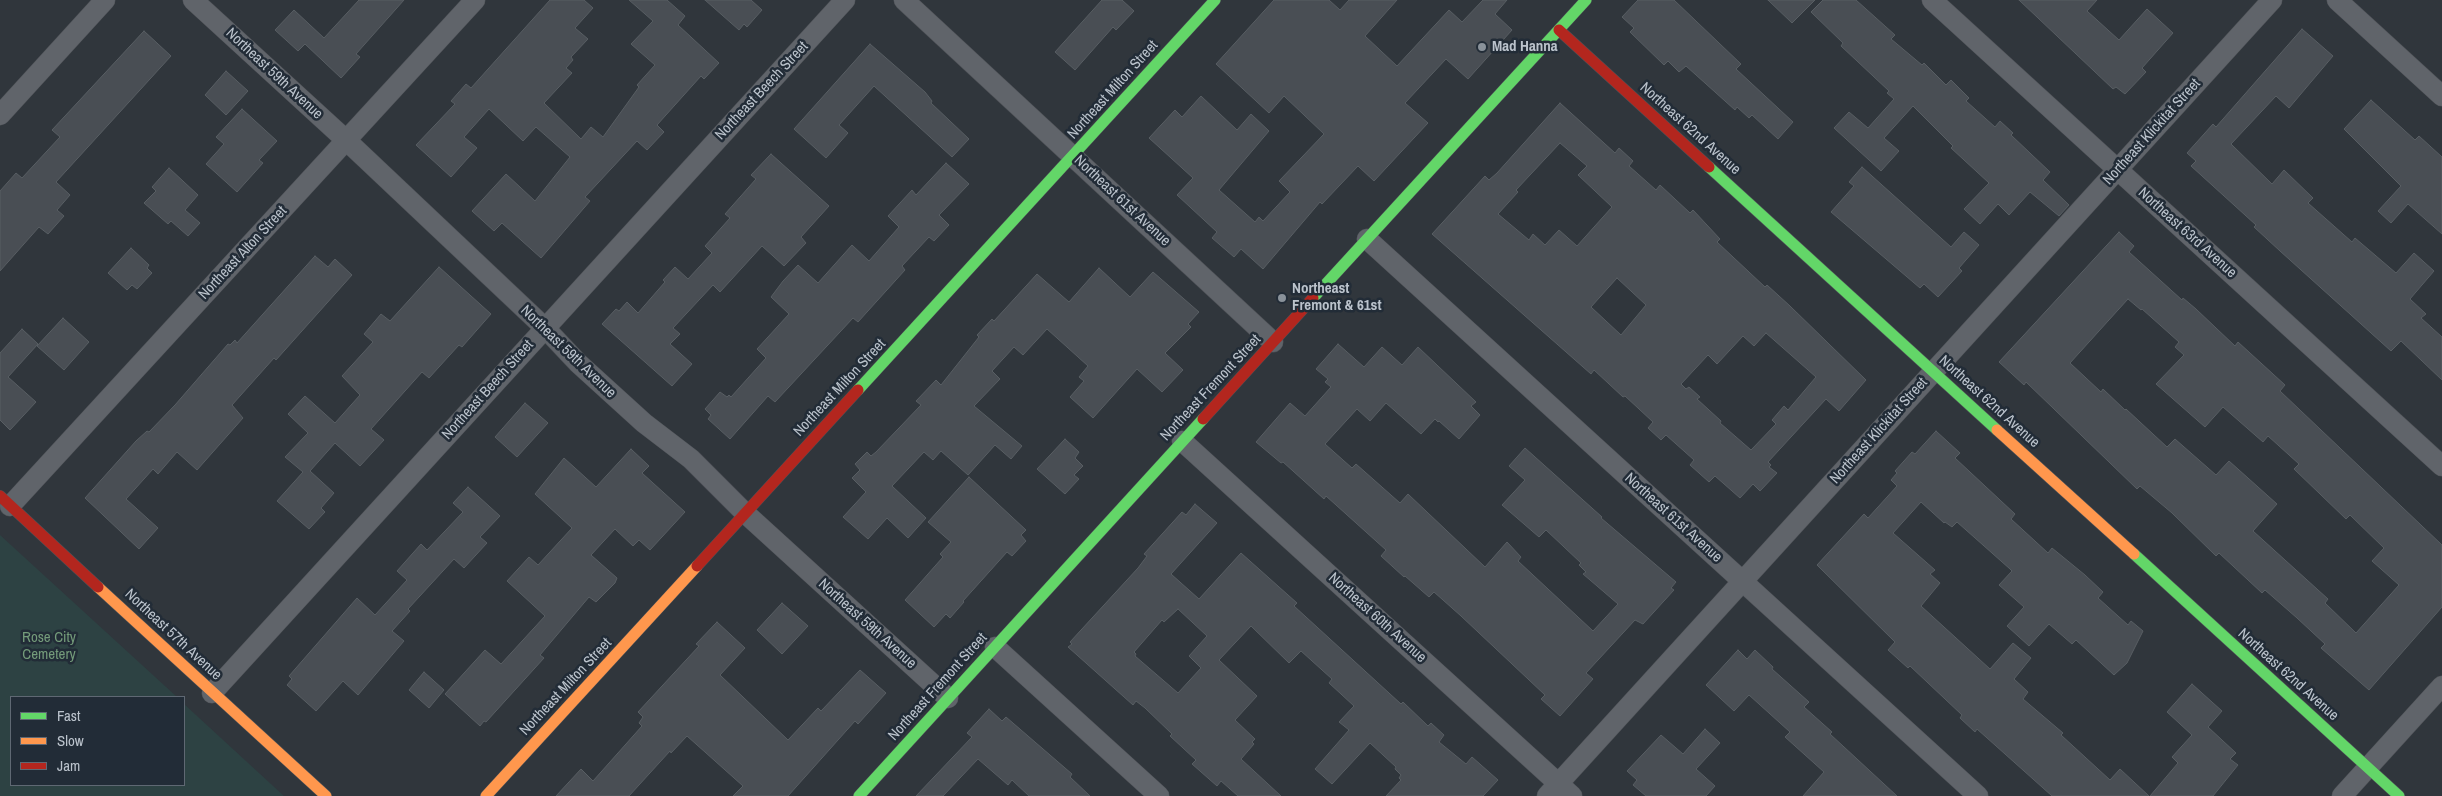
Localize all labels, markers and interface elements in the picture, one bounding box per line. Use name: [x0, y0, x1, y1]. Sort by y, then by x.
street label: Northeast 59th Avenue: [222, 25, 326, 123]
street label: Northeast Milton Street: [1064, 37, 1162, 143]
street label: Northeast Beech Street: [712, 38, 812, 144]
place label: Mad Hanna: [1492, 38, 1558, 56]
marker: Mad Hanna: [1476, 41, 1488, 53]
street label: Northeast Klickitat Street: [2100, 75, 2204, 189]
street label: Northeast 62nd Avenue: [1636, 79, 1744, 179]
street label: Northeast 61st Avenue: [1070, 152, 1174, 250]
street label: Northeast 63rd Avenue: [2134, 184, 2240, 282]
street label: Northeast Alton Street: [195, 203, 291, 303]
place label: Northeast Fremont & 61st: [1292, 280, 1382, 315]
marker: Northeast Fremont & 61st: [1276, 292, 1288, 304]
street label: Northeast 59th Avenue: [517, 302, 619, 402]
street label: Northeast Fremont Street: [1157, 331, 1265, 445]
street label: Northeast Beech Street: [439, 336, 537, 444]
street label: Northeast Milton Street: [790, 336, 890, 440]
street label: Northeast 62nd Avenue: [1935, 352, 2043, 452]
street label: Northeast Klickitat Street: [1827, 374, 1931, 488]
street label: Northeast 61st Avenue: [1621, 470, 1725, 566]
street label: Northeast 60th Avenue: [1324, 569, 1430, 667]
street label: Northeast 59th Avenue: [814, 575, 920, 673]
street label: Northeast 57th Avenue: [121, 586, 225, 684]
street label: Northeast 62nd Avenue: [2234, 625, 2342, 725]
park label: Rose City Cemetery: [22, 629, 76, 664]
street label: Northeast Fremont Street: [885, 629, 991, 745]
street label: Northeast Milton Street: [516, 635, 616, 739]
legend: [10, 696, 185, 786]
text: Fast: [57, 705, 80, 726]
text: Slow: [57, 730, 84, 751]
text: Jam: [57, 755, 80, 776]

